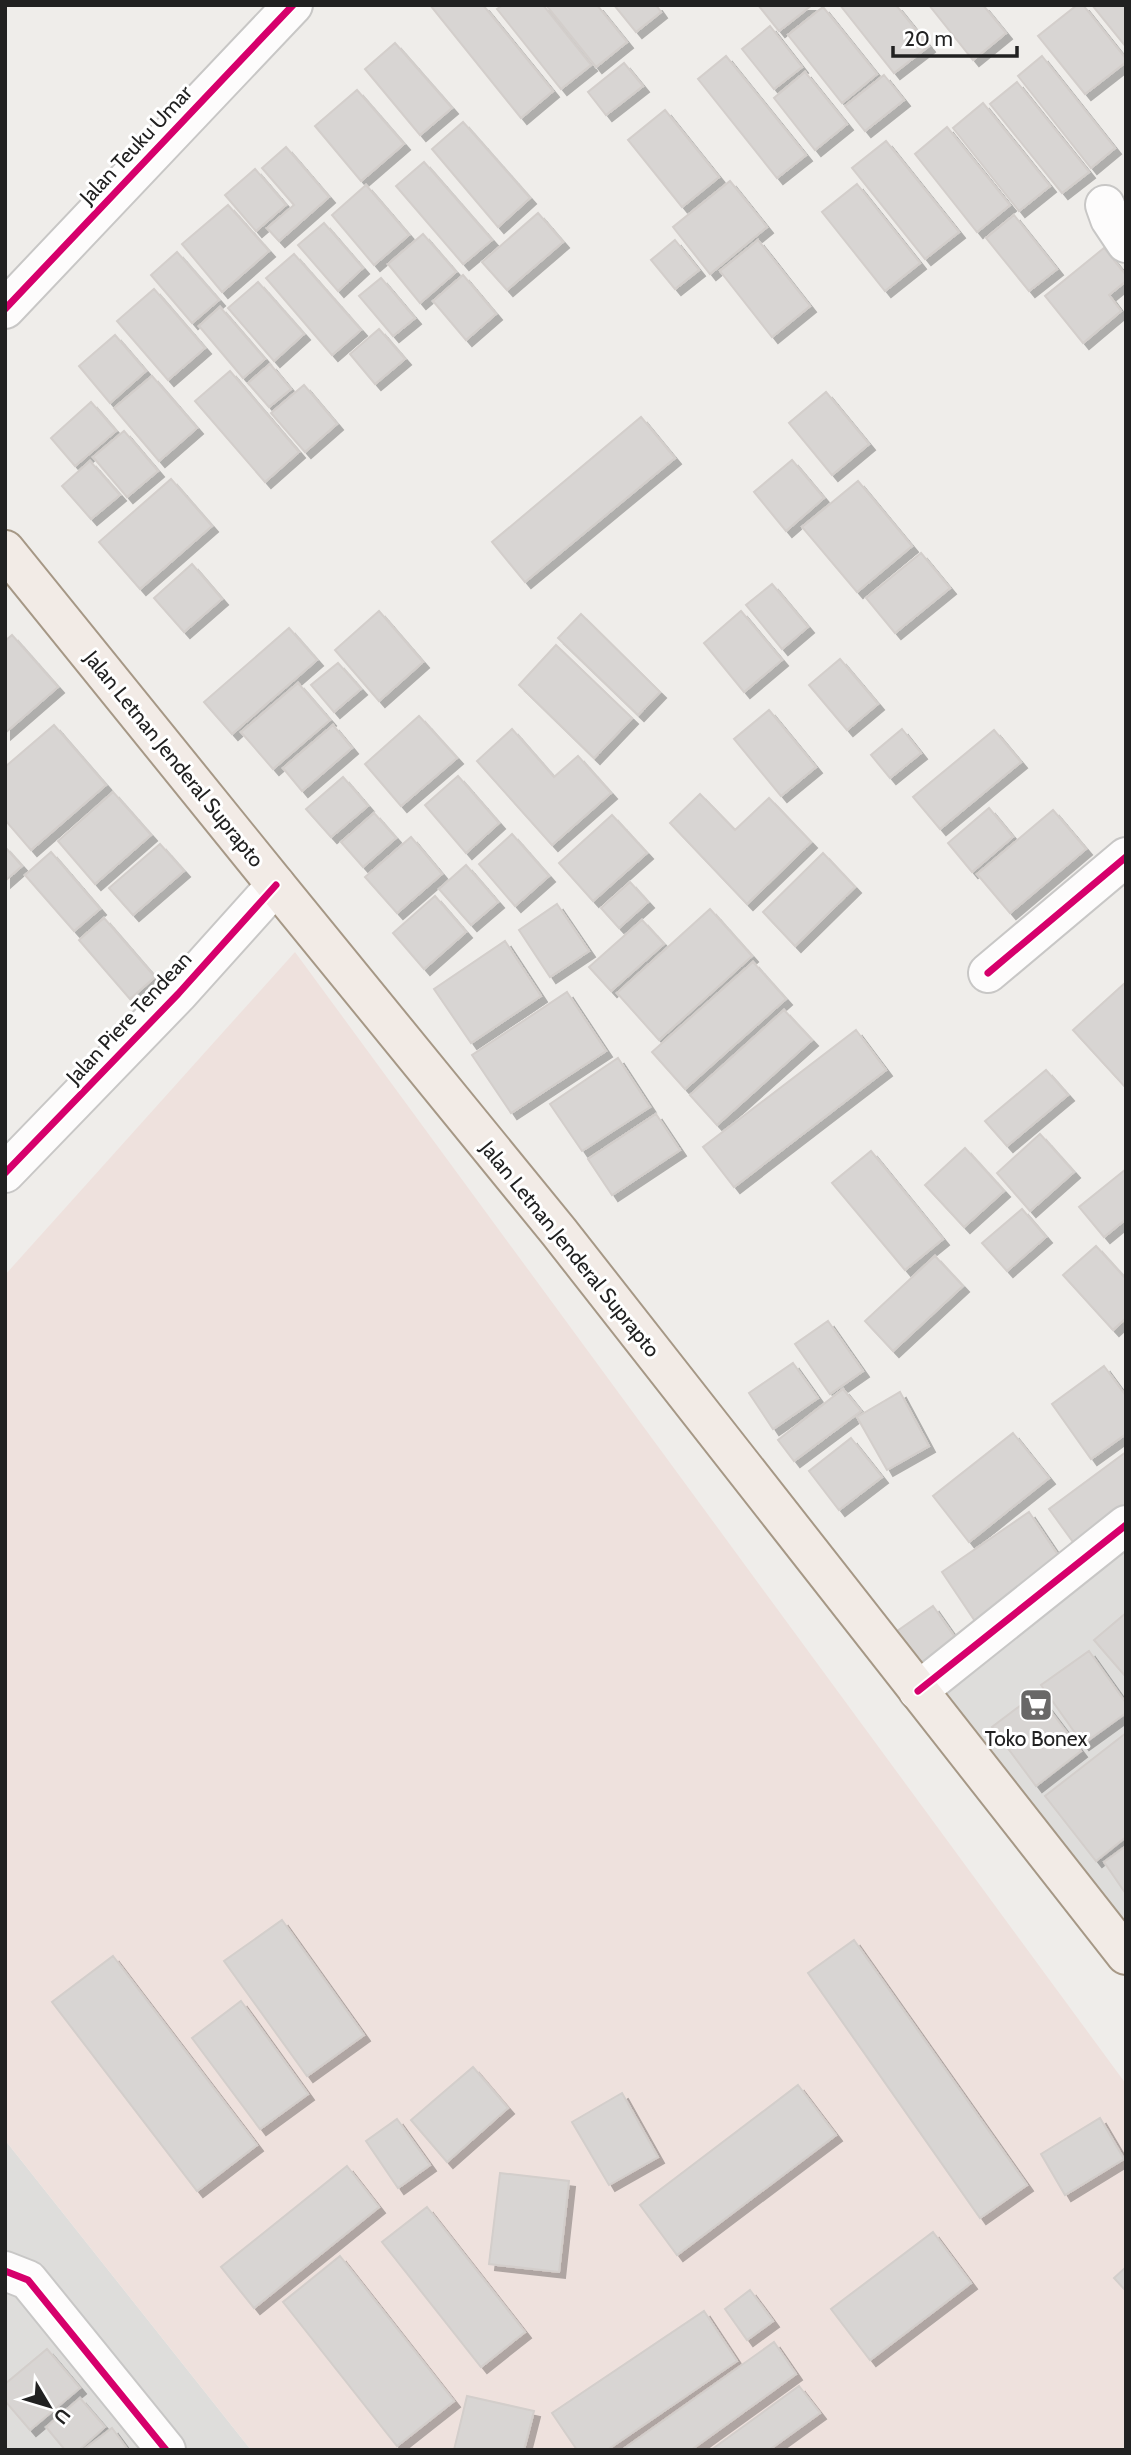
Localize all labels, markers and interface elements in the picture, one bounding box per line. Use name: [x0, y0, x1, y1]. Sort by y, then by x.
scale bar: [893, 14, 1017, 58]
text: 20 m: [904, 26, 953, 51]
street label: Jalan Teuku Umar: [74, 80, 197, 210]
street label: Jalan Letnan Jenderal Suprapto: [79, 645, 269, 872]
street label: Jalan Piere Tendean: [60, 946, 196, 1090]
street label: Jalan Letnan Jenderal Suprapto: [475, 1135, 665, 1362]
supermarket icon: Toko Bonex: [1017, 1686, 1055, 1724]
place label: Toko Bonex: [985, 1726, 1087, 1751]
north arrow: [14, 2371, 84, 2441]
text: U: [49, 2404, 75, 2429]

